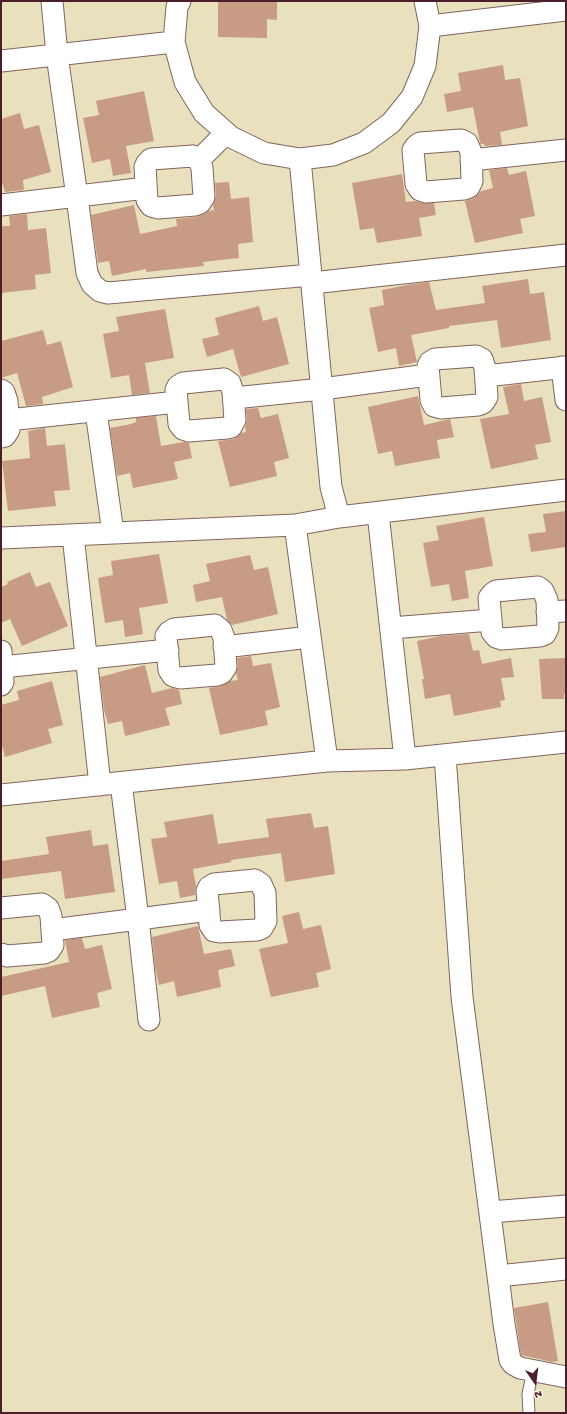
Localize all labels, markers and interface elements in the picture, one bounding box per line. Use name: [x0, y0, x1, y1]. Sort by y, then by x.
north arrow: [515, 1362, 555, 1402]
text: N: [533, 1387, 543, 1400]

